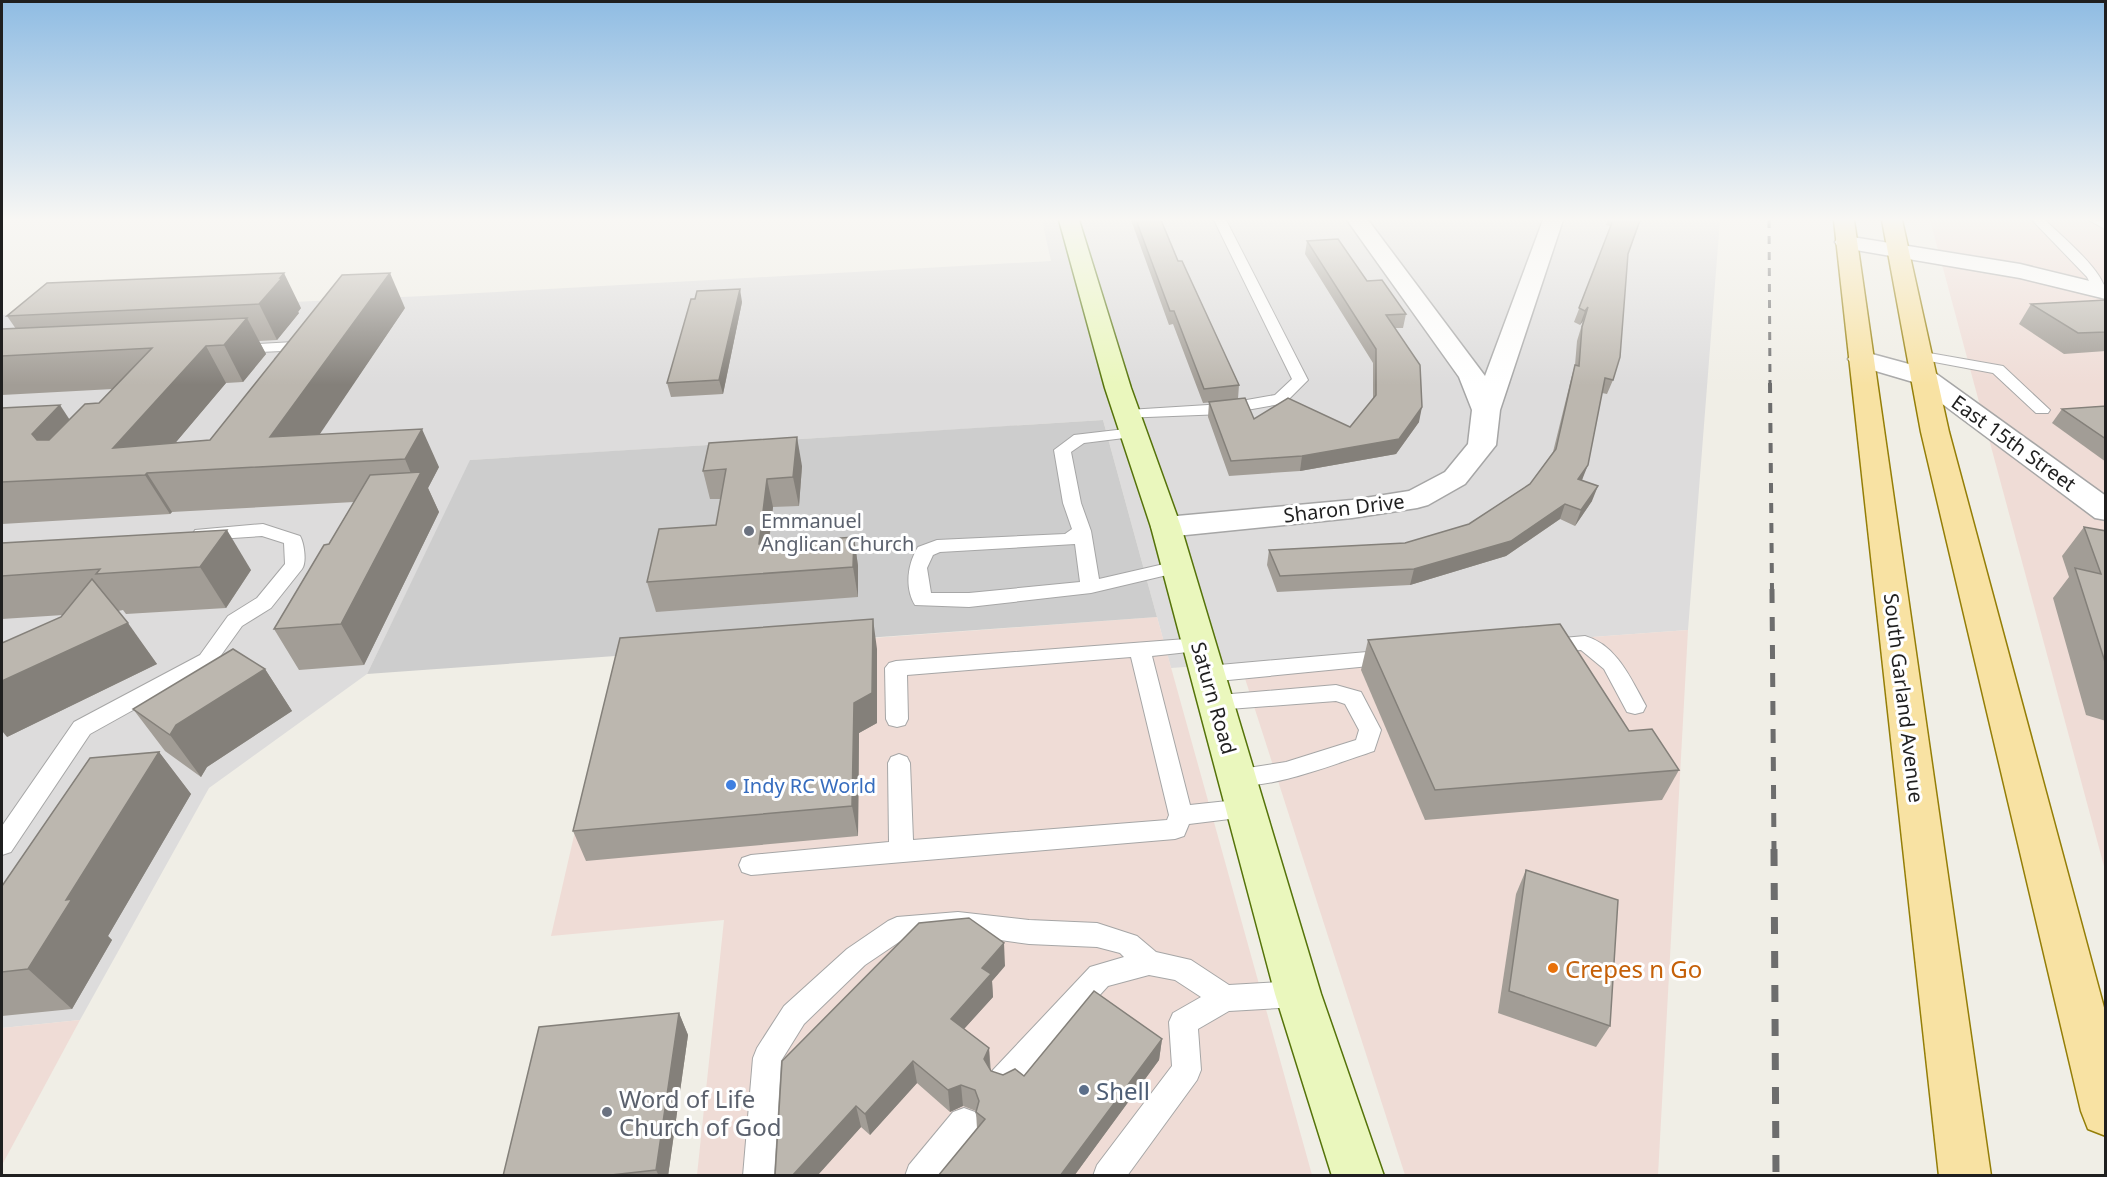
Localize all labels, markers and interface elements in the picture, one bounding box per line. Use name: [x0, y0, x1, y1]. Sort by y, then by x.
street label: East 15th Street: [1946, 389, 2082, 497]
street label: Sharon Drive: [1282, 487, 1406, 529]
place label: Emmanuel Anglican Church: [761, 507, 914, 557]
marker: Emmanuel Anglican Church: [742, 524, 756, 538]
street label: South Garland Avenue: [1878, 592, 1930, 804]
street label: Saturn Road: [1185, 639, 1243, 757]
place label: Indy RC World: [743, 772, 876, 799]
marker: Indy RC World: [724, 778, 738, 792]
place label: Crepes n Go: [1565, 952, 1702, 985]
marker: Crepes n Go: [1546, 961, 1560, 975]
place label: Shell: [1096, 1074, 1150, 1107]
place label: Word of Life Church of God: [619, 1082, 782, 1143]
marker: Shell: [1077, 1083, 1091, 1097]
marker: Word of Life Church of God: [600, 1105, 614, 1119]

